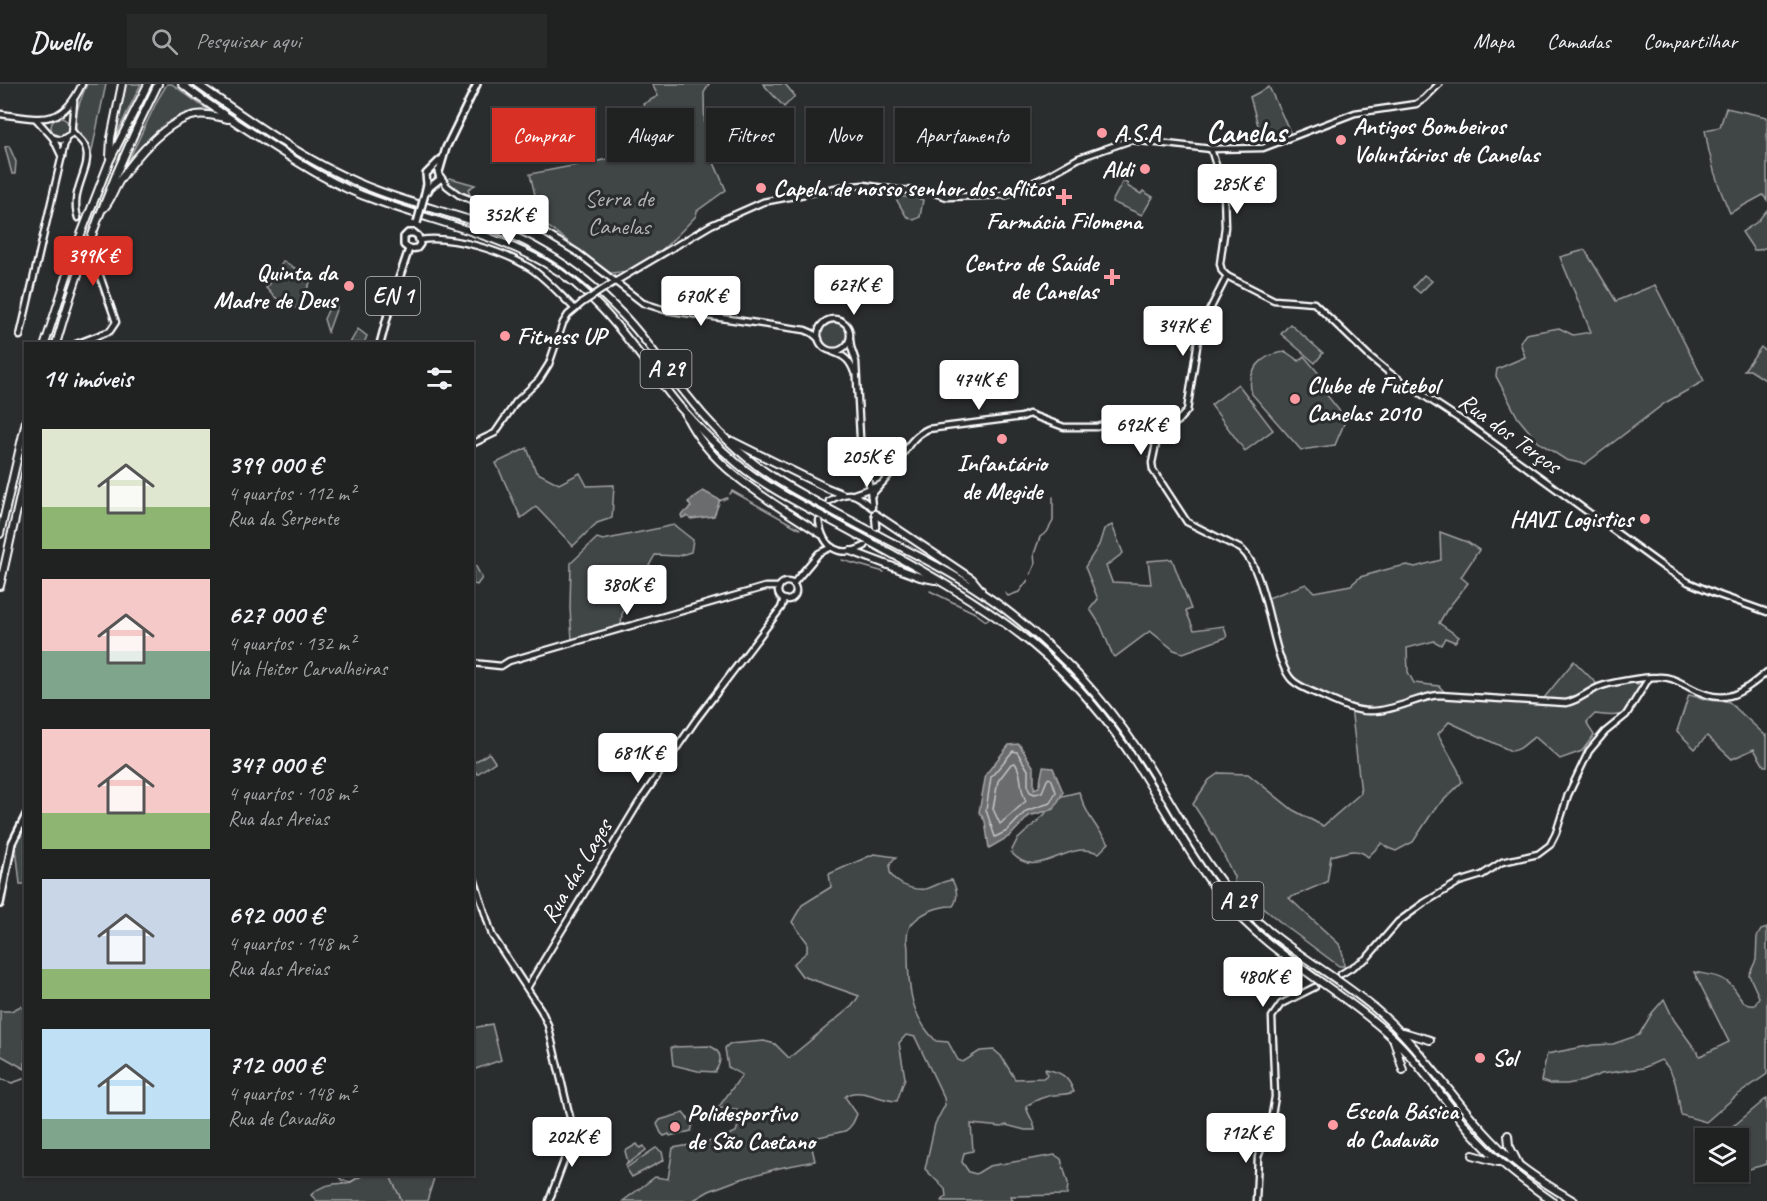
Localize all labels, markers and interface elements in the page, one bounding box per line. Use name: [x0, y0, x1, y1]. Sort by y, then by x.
search box: [127, 14, 547, 68]
text: Dwello: [30, 24, 91, 59]
icon: search: [148, 25, 181, 58]
text: Pesquisar aqui: [196, 27, 301, 55]
text: Mapa: [1473, 28, 1514, 54]
text: Camadas: [1547, 28, 1610, 54]
text: Compartilhar: [1643, 28, 1737, 54]
chip: Comprar: [492, 108, 595, 162]
chip: Alugar: [607, 108, 694, 162]
chip: Filtros: [706, 108, 794, 162]
chip: Novo: [806, 108, 883, 162]
chip: Apartamento: [895, 108, 1030, 162]
place label: Antigos Bombeiros Voluntários de Canelas: [1353, 111, 1542, 169]
district label: Canelas: [1206, 113, 1289, 151]
place label: A.S.A: [1114, 118, 1162, 148]
marker: A.S.A: [1095, 126, 1109, 140]
marker: Antigos Bombeiros Voluntários de Canelas: [1334, 133, 1348, 147]
place label: Aldi: [1102, 154, 1136, 184]
marker: Aldi: [1138, 162, 1152, 176]
pin: 285K €: [1188, 164, 1286, 215]
text: 285K €: [1212, 171, 1262, 196]
place label: Capela de nosso senhor dos aflitos: [773, 173, 1055, 203]
marker: Capela de nosso senhor dos aflitos: [754, 181, 768, 195]
park label: Serra de Canelas: [585, 183, 656, 241]
marker: Farmácia Filomena: [1057, 190, 1071, 204]
pin: 352K €: [460, 195, 558, 246]
text: 352K €: [484, 202, 534, 227]
place label: Farmácia Filomena: [986, 206, 1144, 236]
pin: 399K €: [44, 236, 142, 287]
text: 399K €: [68, 243, 118, 268]
place label: Centro de Saúde de Canelas: [964, 248, 1101, 306]
place label: Quinta da Madre de Deus: [214, 257, 340, 315]
pin: 627K €: [805, 265, 903, 316]
marker: Centro de Saúde de Canelas: [1103, 268, 1121, 286]
text: 627K €: [828, 272, 880, 297]
pin: 670K €: [652, 276, 750, 327]
road number: EN 1: [366, 277, 420, 315]
marker: Quinta da Madre de Deus: [342, 279, 356, 293]
text: 670K €: [675, 283, 727, 308]
pin: 347K €: [1134, 306, 1232, 357]
text: 347K €: [1158, 313, 1208, 338]
place label: Fitness UP: [517, 321, 609, 351]
marker: Fitness UP: [498, 329, 512, 343]
road number: A 29: [640, 350, 692, 388]
pin: 474K €: [930, 360, 1028, 411]
text: 14 imóveis: [42, 362, 132, 395]
icon: filters: [423, 362, 456, 395]
text: 474K €: [954, 367, 1004, 392]
place label: Clube de Futebol Canelas 2010: [1307, 370, 1444, 428]
street label: Rua dos Terços: [1453, 386, 1569, 482]
marker: Clube de Futebol Canelas 2010: [1288, 392, 1302, 406]
pin: 692K €: [1092, 405, 1190, 456]
text: 692K €: [1115, 412, 1167, 437]
marker: Infantário de Megide: [995, 432, 1009, 446]
pin: 205K €: [818, 437, 916, 488]
text: 205K €: [842, 444, 892, 469]
text: 399 000 €: [228, 448, 322, 481]
place label: Infantário de Megide: [957, 448, 1049, 506]
icon: home: [90, 453, 162, 525]
text: 4 quartos · 112 m²: [228, 481, 355, 506]
place label: HAVI Logistics: [1510, 504, 1636, 534]
text: Rua da Serpente: [228, 506, 339, 531]
marker: HAVI Logistics: [1638, 512, 1652, 526]
pin: 380K €: [578, 565, 676, 616]
text: 380K €: [602, 572, 653, 597]
text: 627 000 €: [228, 598, 323, 631]
icon: home: [90, 603, 162, 675]
text: 4 quartos · 132 m²: [228, 631, 355, 656]
text: Via Heitor Carvalheiras: [228, 656, 387, 681]
pin: 681K €: [589, 733, 687, 784]
text: 681K €: [612, 740, 664, 765]
text: 347 000 €: [228, 748, 322, 781]
icon: home: [90, 753, 162, 825]
text: 4 quartos · 108 m²: [228, 781, 355, 806]
text: Rua das Areias: [228, 806, 329, 831]
street label: Rua das Lages: [534, 812, 620, 928]
road number: A 29: [1212, 882, 1264, 920]
text: 692 000 €: [228, 898, 323, 931]
icon: home: [90, 903, 162, 975]
text: 4 quartos · 148 m²: [228, 931, 355, 956]
text: Rua das Areias: [228, 956, 329, 981]
pin: 480K €: [1214, 957, 1312, 1008]
text: 480K €: [1238, 964, 1289, 989]
place label: Sol: [1492, 1043, 1521, 1073]
text: 712 000 €: [228, 1048, 322, 1081]
marker: Sol: [1473, 1051, 1487, 1065]
icon: home: [90, 1053, 162, 1125]
text: 4 quartos · 148 m²: [228, 1081, 355, 1106]
place label: Escola Básica do Cadavão: [1345, 1096, 1460, 1154]
place label: Polidesportivo de São Caetano: [687, 1098, 817, 1156]
text: Rua de Cavadão: [228, 1106, 334, 1131]
pin: 712K €: [1197, 1113, 1295, 1164]
pin: 202K €: [523, 1117, 621, 1168]
marker: Escola Básica do Cadavão: [1326, 1118, 1340, 1132]
marker: Polidesportivo de São Caetano: [668, 1120, 682, 1134]
text: 712K €: [1221, 1120, 1271, 1145]
text: 202K €: [547, 1124, 598, 1149]
map controls: [1695, 1128, 1749, 1182]
button: layers: [1695, 1128, 1749, 1182]

